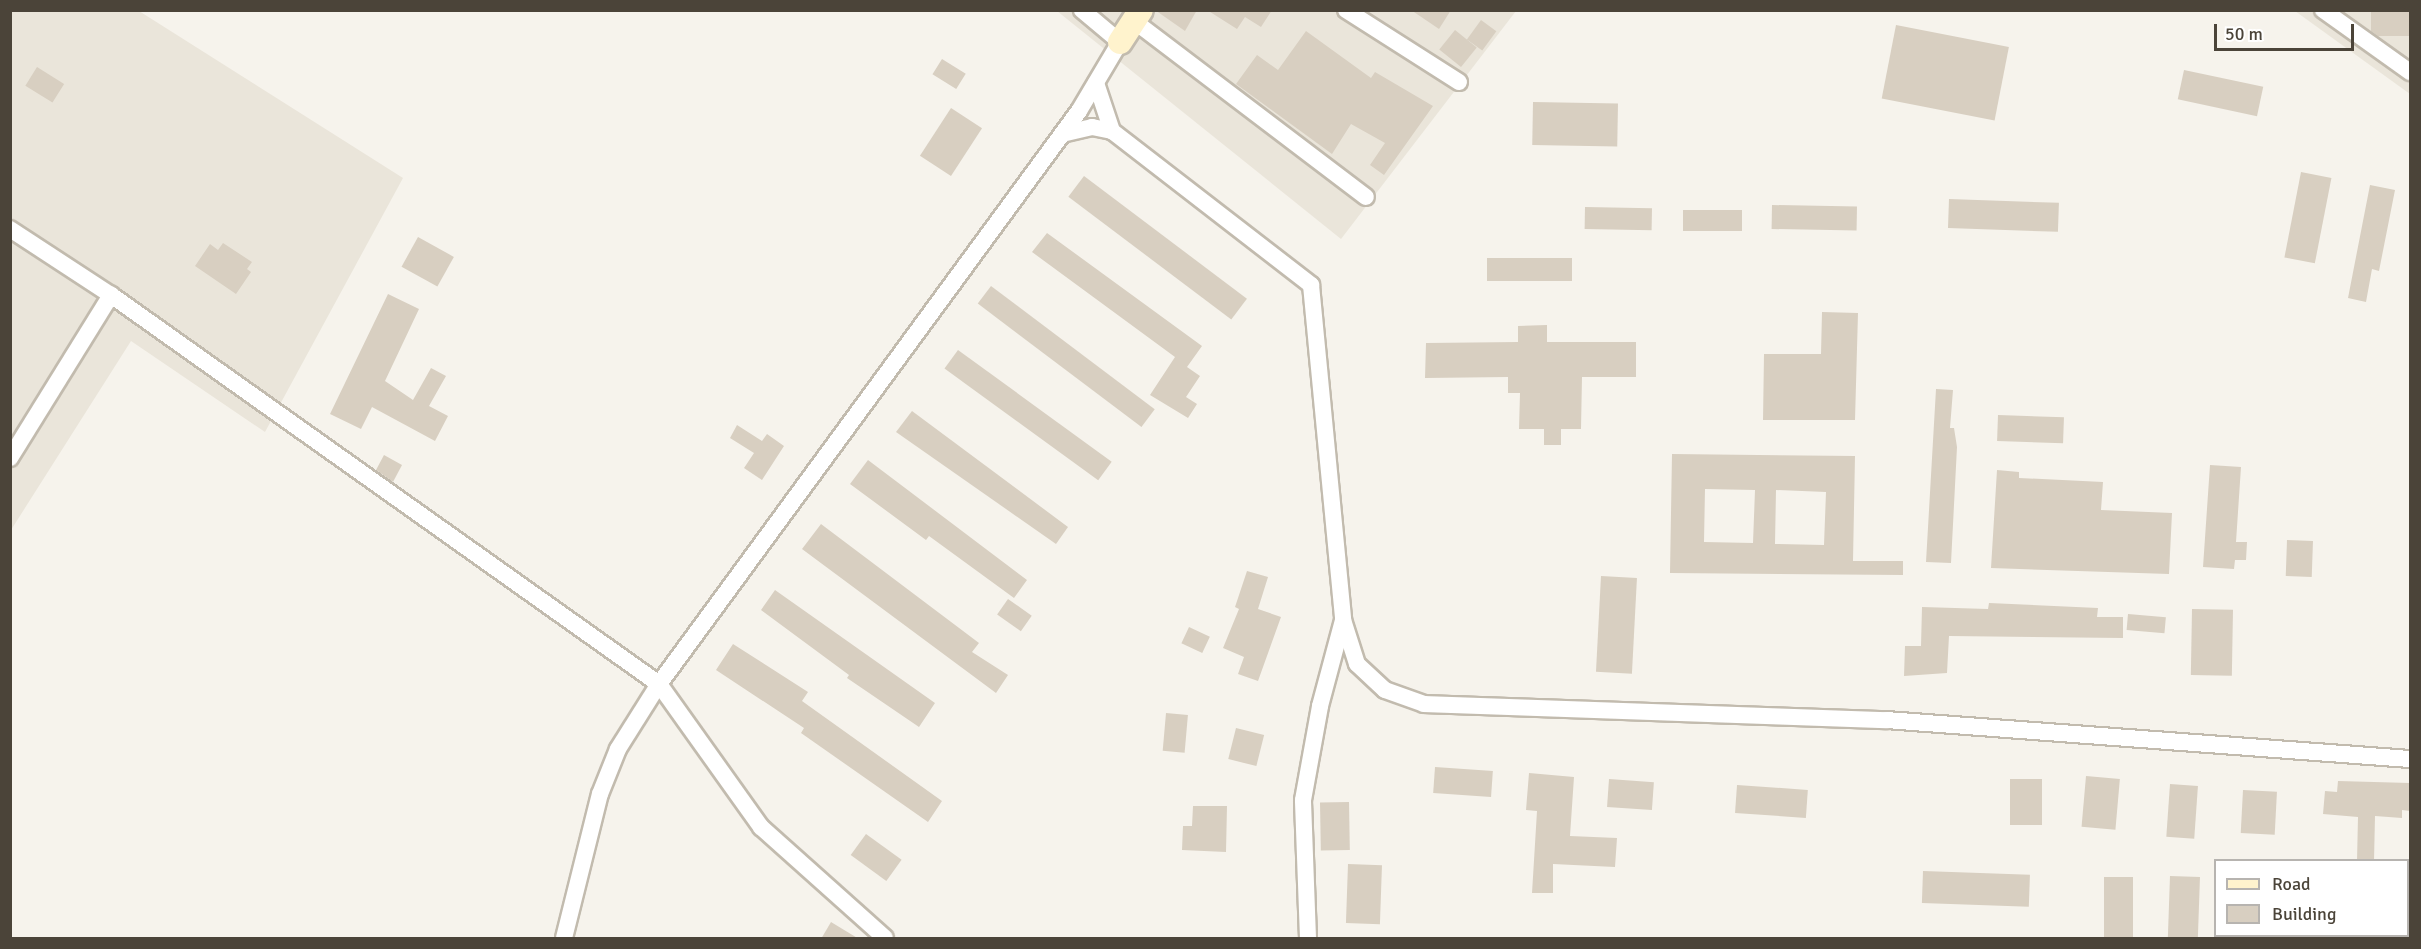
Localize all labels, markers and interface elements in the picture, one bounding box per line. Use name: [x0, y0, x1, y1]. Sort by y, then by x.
scale bar: [2217, 12, 2356, 50]
text: 50 m: [2225, 23, 2263, 45]
legend: [2214, 859, 2409, 937]
text: Road: [2272, 873, 2311, 895]
text: Building: [2272, 903, 2336, 925]

